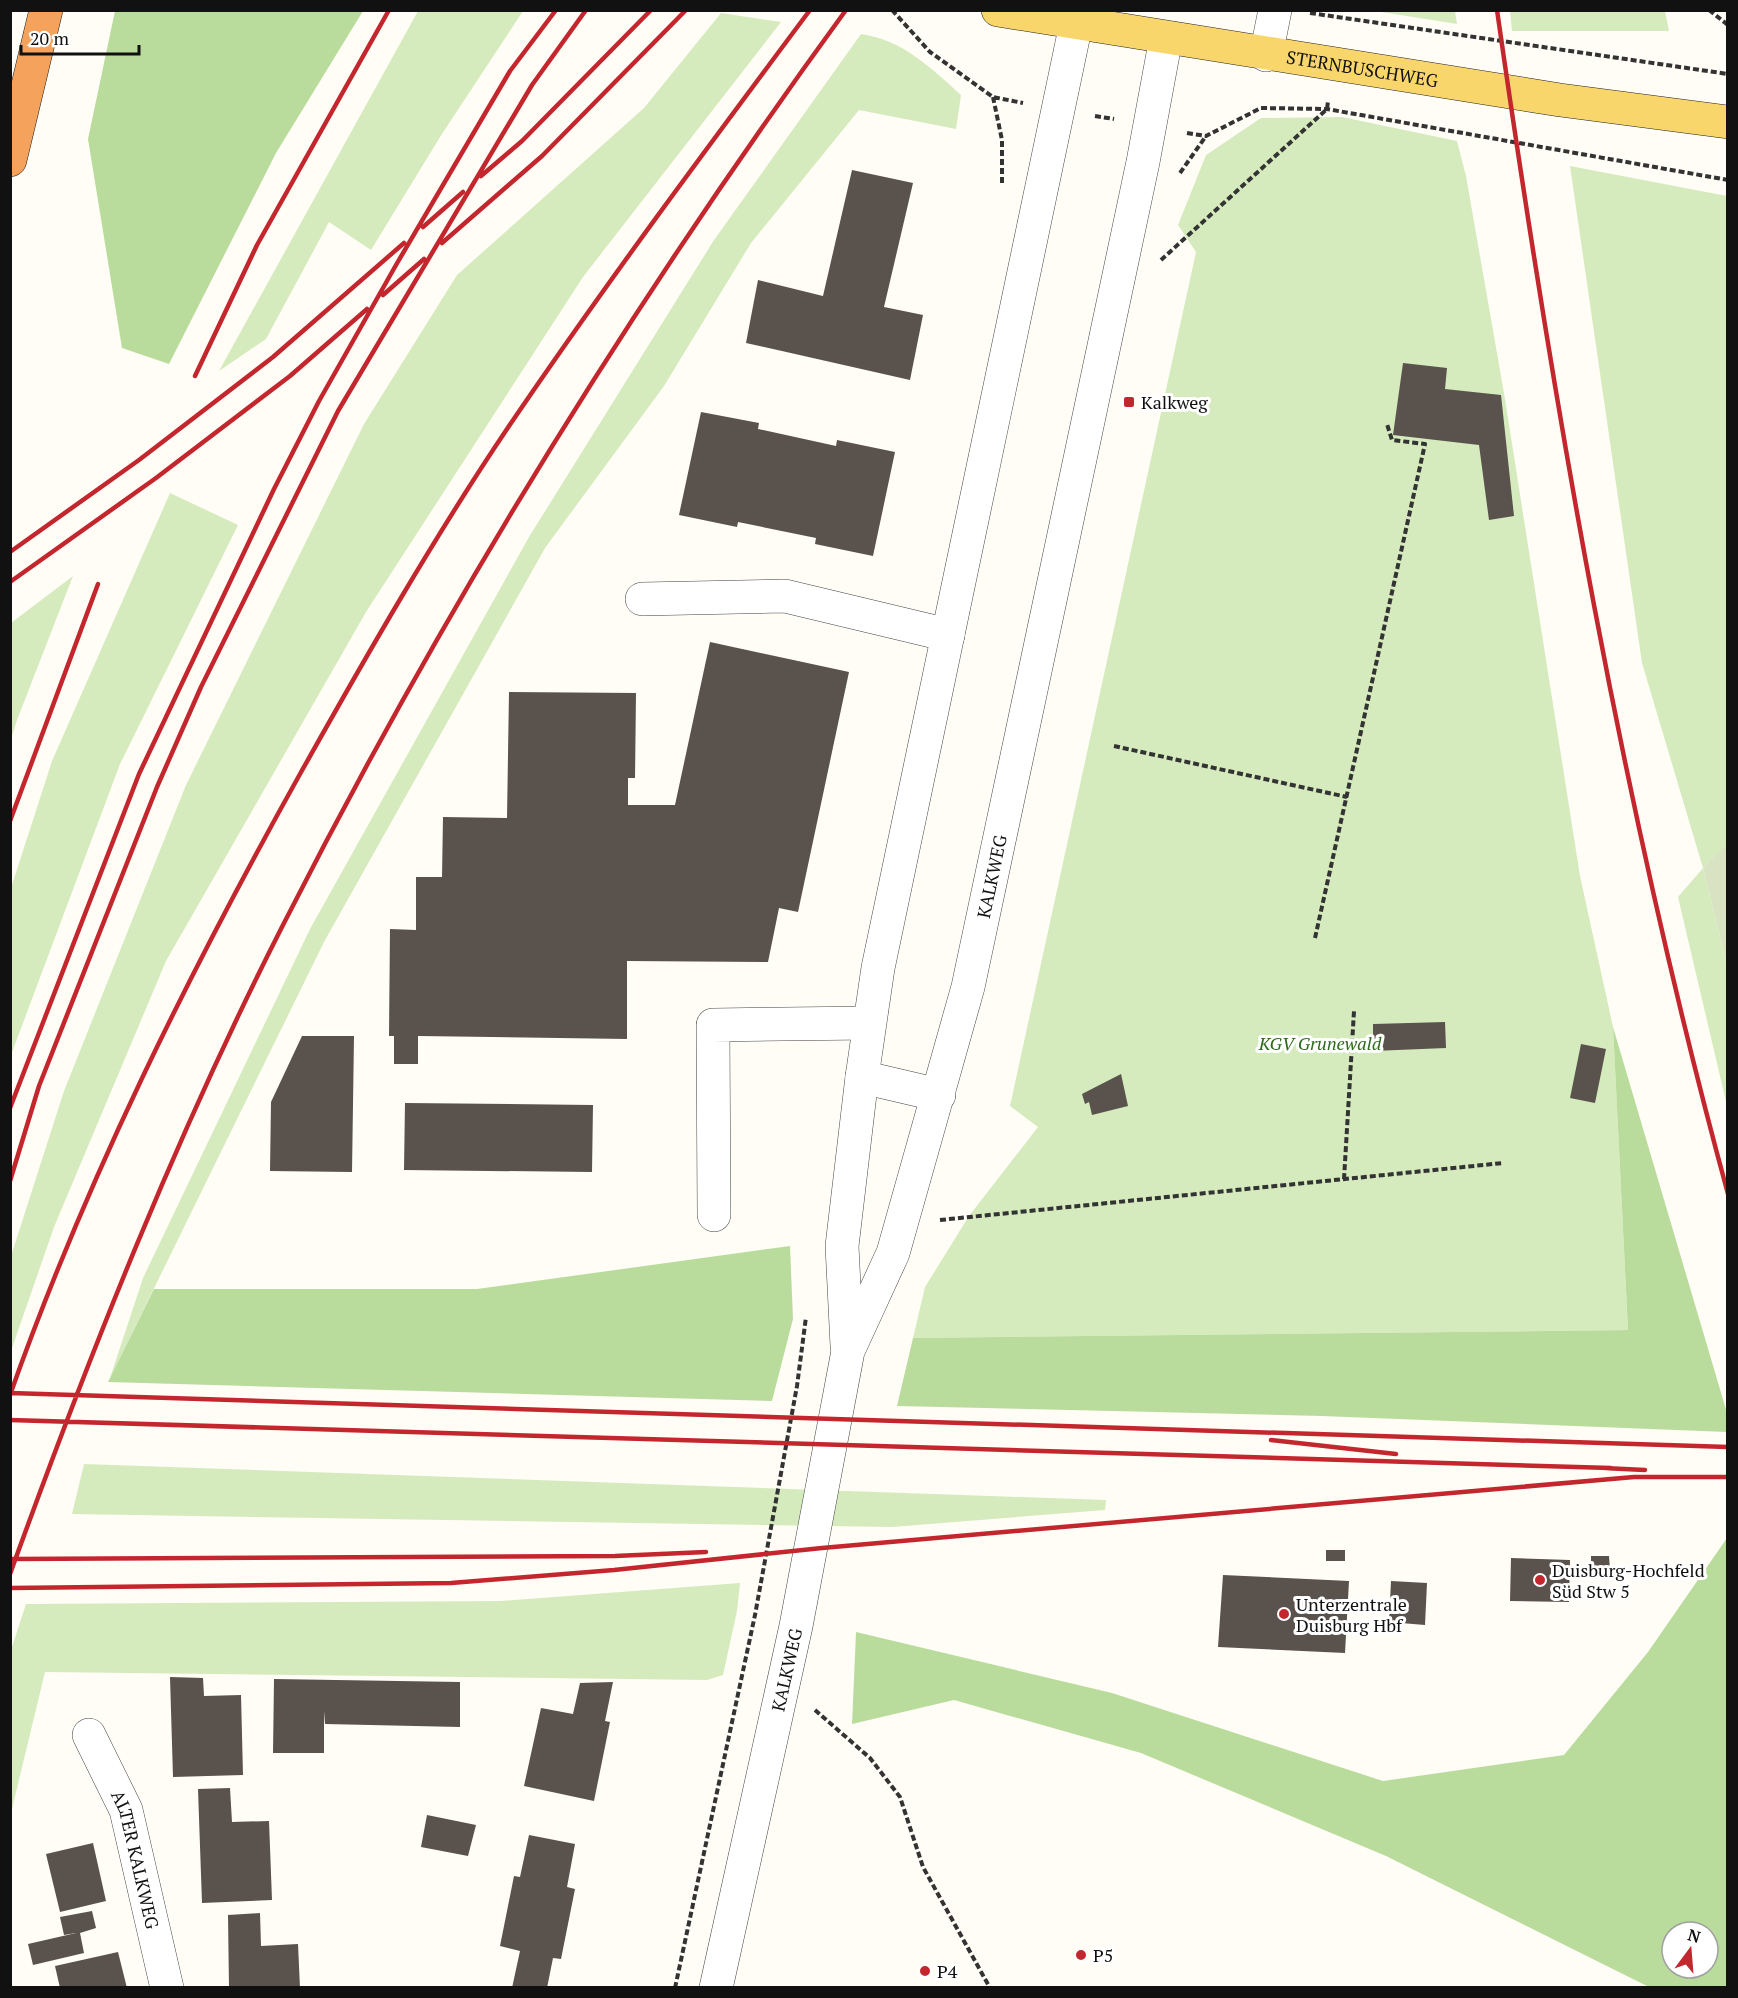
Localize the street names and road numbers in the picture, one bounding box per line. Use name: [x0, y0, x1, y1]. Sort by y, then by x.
street label: STERNBUSCHWEG: [1285, 44, 1440, 92]
street label: KALKWEG: [971, 832, 1012, 920]
street label: KALKWEG: [765, 1625, 807, 1714]
street label: ALTER KALKWEG: [106, 1786, 165, 1932]

